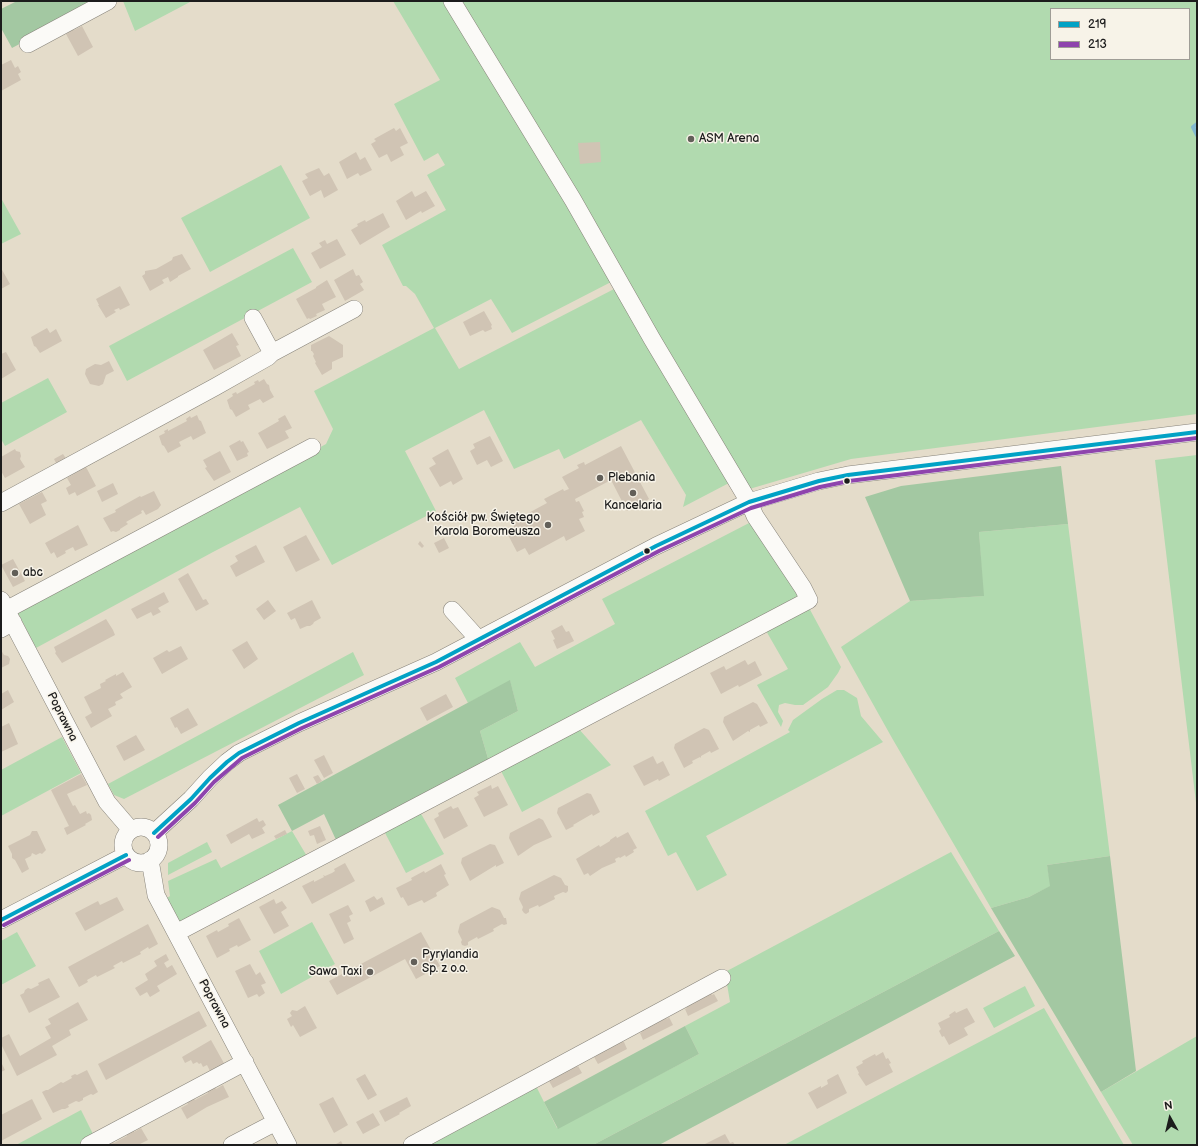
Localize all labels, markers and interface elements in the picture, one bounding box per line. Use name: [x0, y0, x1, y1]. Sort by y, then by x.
legend: [1050, 8, 1190, 60]
text: 219: [1088, 17, 1106, 32]
text: 213: [1088, 37, 1107, 52]
place label: ASM Arena: [699, 132, 759, 146]
marker: ASM Arena: [686, 134, 696, 144]
place label: Plebania: [608, 471, 655, 485]
marker: Plebania: [595, 473, 605, 483]
unlabelled marker: [842, 476, 852, 486]
marker: Kancelaria: [628, 488, 638, 498]
place label: Kancelaria: [604, 499, 662, 513]
place label: Kościół pw. Świętego Karola Boromeusza: [427, 511, 540, 539]
marker: Kościół pw. Świętego Karola Boromeusza: [543, 520, 553, 530]
unlabelled marker: [642, 546, 652, 556]
place label: abc: [23, 566, 43, 580]
marker: abc: [10, 568, 20, 578]
street label: Poprawna: [43, 690, 81, 744]
place label: Pyrylandia Sp. z o.o.: [422, 948, 478, 976]
marker: Pyrylandia Sp. z o.o.: [409, 957, 419, 967]
place label: Sawa Taxi: [309, 965, 362, 979]
marker: Sawa Taxi: [365, 967, 375, 977]
street label: Poprawna: [195, 977, 233, 1031]
north arrow: [1150, 1098, 1190, 1138]
text: N: [1163, 1099, 1173, 1113]

